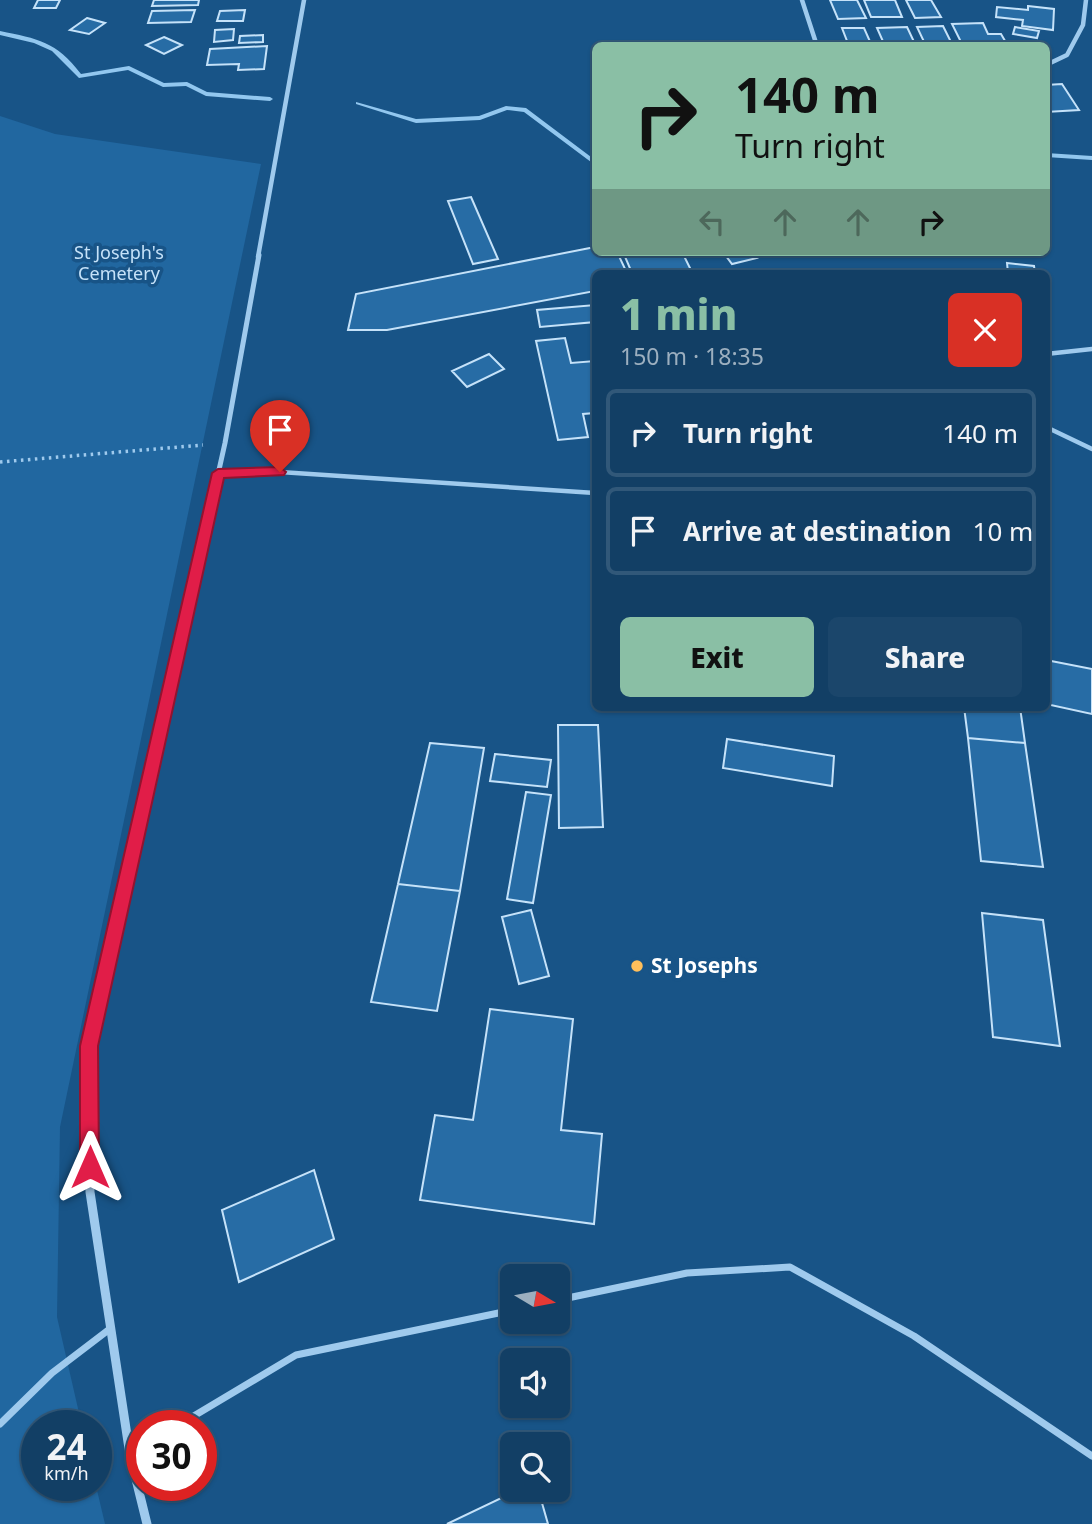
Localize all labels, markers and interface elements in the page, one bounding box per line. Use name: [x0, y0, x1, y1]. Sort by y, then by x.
text: 140 m: [735, 61, 880, 127]
icon: right: [620, 70, 711, 161]
text: Turn right: [735, 124, 885, 167]
icon: left: [693, 203, 731, 241]
icon: ahead: [766, 203, 804, 241]
icon: ahead: [839, 203, 877, 241]
icon: right: [912, 203, 950, 241]
park label: St Joseph's Cemetery: [74, 240, 164, 285]
text: 1 min: [620, 285, 737, 342]
button: close: [948, 293, 1022, 367]
text: 150 m · 18:35: [620, 340, 764, 372]
pin: [250, 400, 310, 472]
icon: arrive: [261, 411, 299, 449]
icon: right: [624, 414, 662, 452]
text: Turn right: [683, 415, 813, 451]
text: 140 m: [942, 415, 1018, 451]
icon: arrive: [624, 512, 662, 550]
text: Arrive at destination: [683, 513, 952, 549]
text: 10 m: [973, 513, 1033, 549]
button: Exit: [620, 617, 814, 697]
button: Share: [828, 617, 1022, 697]
place label: St Josephs: [651, 951, 758, 979]
marker: St Josephs: [629, 958, 645, 974]
position arrow: [53, 1130, 127, 1204]
north arrow: [500, 1264, 570, 1334]
map controls: [500, 1264, 570, 1502]
button: sound: [500, 1348, 570, 1418]
speed limit sign: 30: [126, 1410, 217, 1501]
text: 24: [46, 1423, 87, 1470]
button: search: [500, 1432, 570, 1502]
text: km/h: [44, 1461, 89, 1485]

